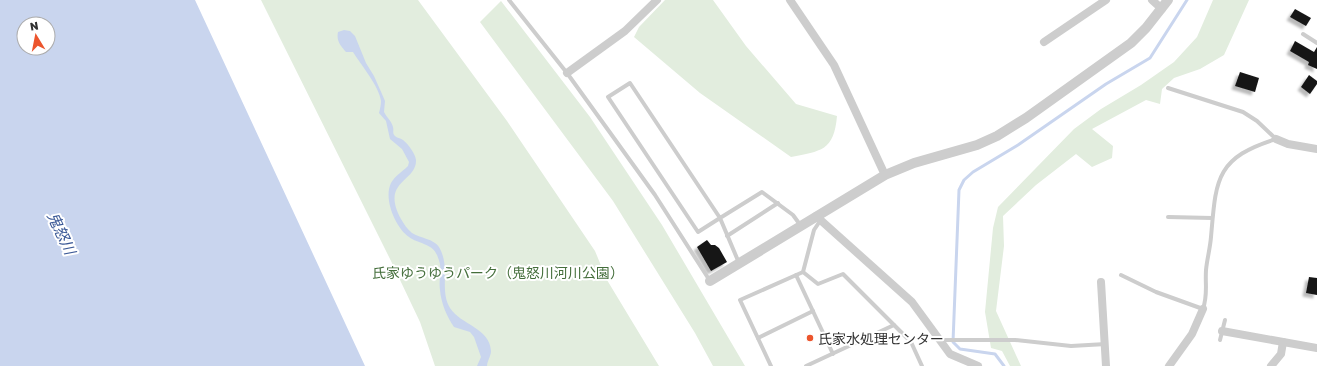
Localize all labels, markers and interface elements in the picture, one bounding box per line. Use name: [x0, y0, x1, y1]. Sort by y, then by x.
north arrow: [16, 16, 56, 56]
text: N: [29, 19, 39, 33]
water label: 鬼怒川: [44, 209, 81, 259]
park label: 氏家ゆうゆうパーク（鬼怒川河川公園）: [372, 264, 624, 281]
place label: 氏家水処理センター: [818, 330, 944, 347]
marker: 氏家水処理センター: [805, 333, 815, 343]

